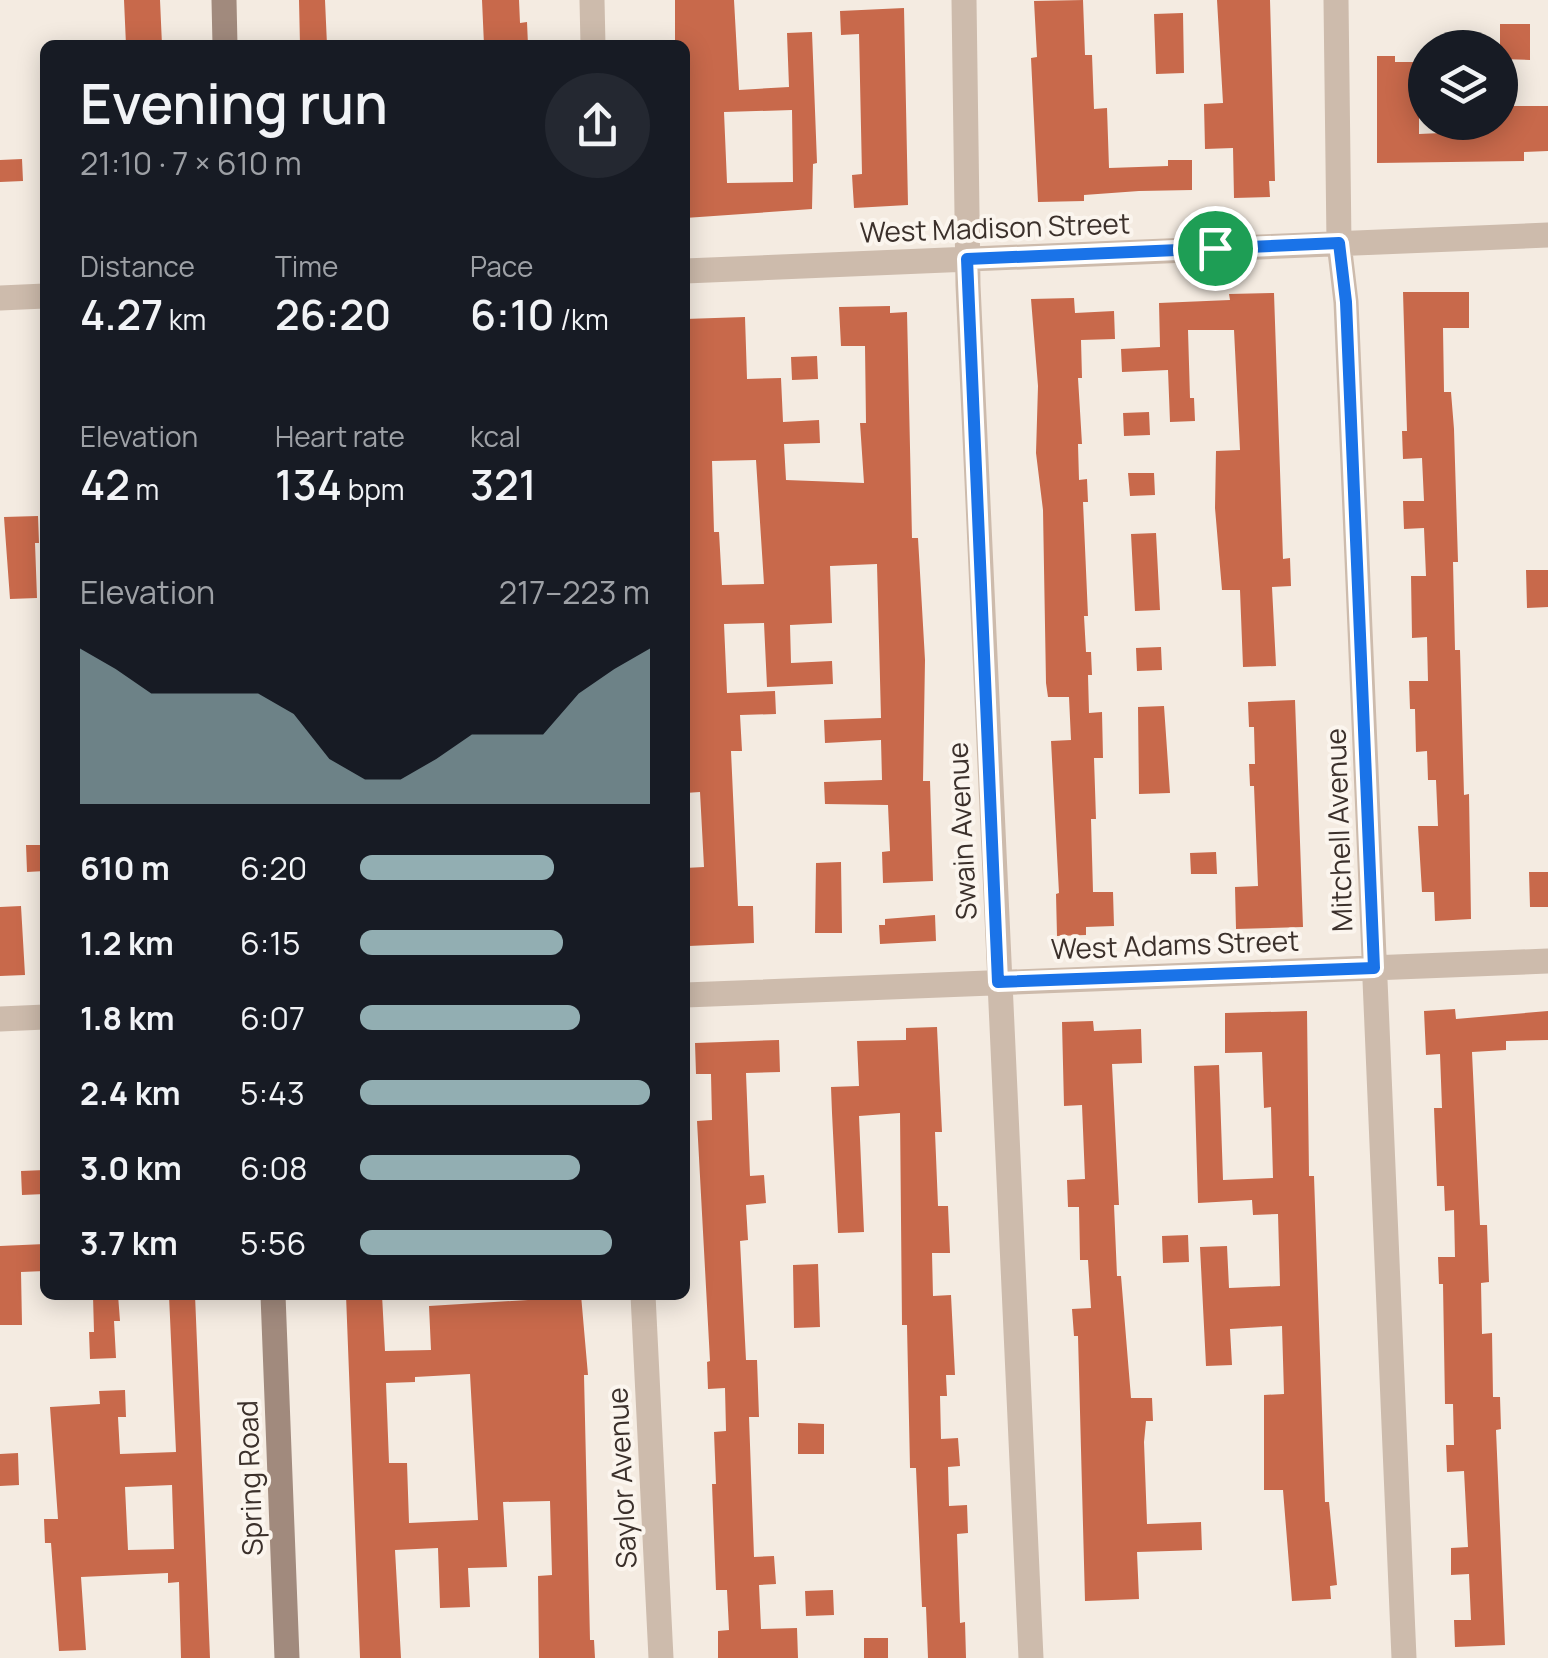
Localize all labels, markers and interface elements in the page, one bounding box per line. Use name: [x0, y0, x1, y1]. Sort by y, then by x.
map controls: [1408, 30, 1518, 140]
button: layers: [1408, 30, 1518, 140]
text: Evening run: [80, 65, 388, 141]
button: share: [545, 73, 650, 178]
text: 21:10 · 7 × 610 m: [80, 141, 302, 185]
street label: West Madison Street: [859, 203, 1131, 251]
pin: [1173, 206, 1258, 291]
icon: arrive: [1188, 221, 1243, 276]
text: Distance: [80, 247, 195, 285]
text: Time: [275, 247, 338, 285]
text: Pace: [470, 247, 533, 285]
text: 4.27: [80, 285, 163, 343]
text: 26:20: [275, 285, 391, 343]
text: 6:10: [470, 285, 555, 343]
text: km: [163, 300, 206, 338]
text: /km: [555, 300, 609, 338]
text: Elevation: [80, 417, 198, 455]
text: Heart rate: [275, 417, 405, 455]
text: kcal: [470, 417, 521, 455]
text: 42: [80, 455, 130, 513]
text: 134: [275, 455, 342, 513]
text: 321: [470, 455, 536, 513]
text: m: [130, 470, 159, 508]
text: bpm: [342, 470, 405, 508]
text: Elevation: [80, 570, 215, 614]
text: 217–223 m: [499, 570, 650, 614]
street label: Mitchell Avenue: [1315, 728, 1361, 933]
street label: Swain Avenue: [937, 741, 985, 921]
text: 610 m: [80, 846, 170, 890]
text: 6:20: [240, 846, 307, 890]
text: 1.2 km: [80, 921, 174, 965]
text: 6:15: [240, 921, 300, 965]
street label: West Adams Street: [1050, 921, 1300, 967]
text: 1.8 km: [80, 996, 174, 1040]
text: 6:07: [240, 996, 305, 1040]
text: 2.4 km: [80, 1071, 181, 1115]
text: 5:43: [240, 1071, 305, 1115]
text: 3.0 km: [80, 1146, 182, 1190]
text: 6:08: [240, 1146, 308, 1190]
text: 3.7 km: [80, 1221, 178, 1265]
text: 5:56: [240, 1221, 306, 1265]
street label: Saylor Avenue: [597, 1386, 645, 1570]
street label: Spring Road: [227, 1400, 271, 1556]

